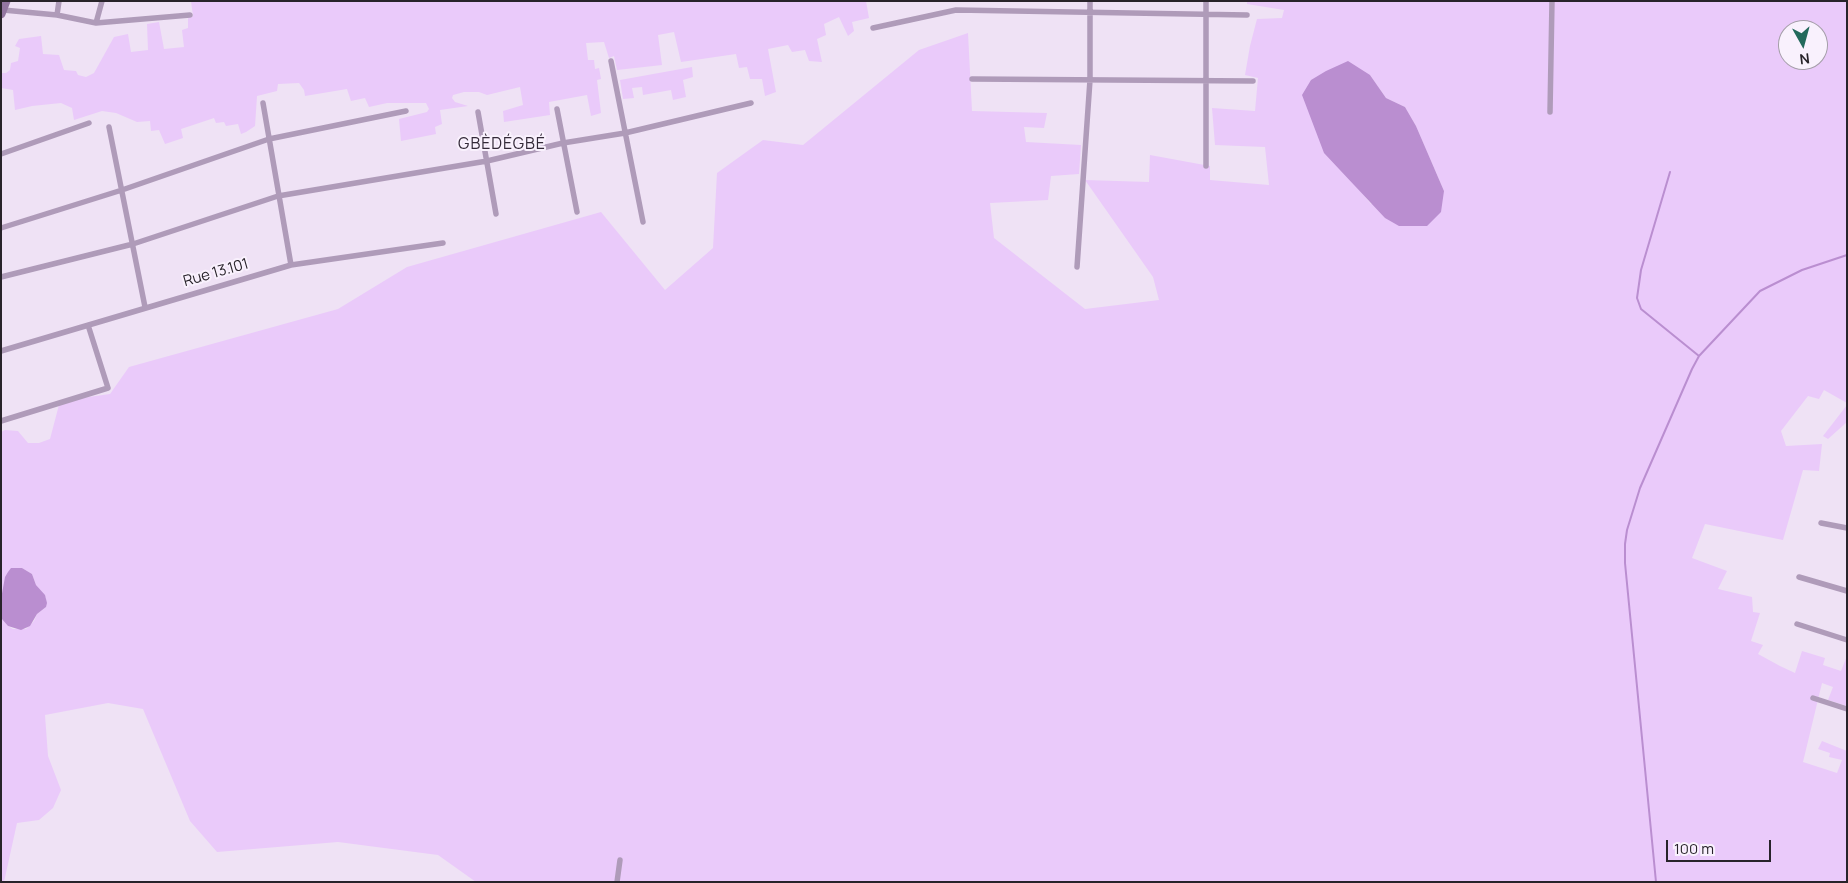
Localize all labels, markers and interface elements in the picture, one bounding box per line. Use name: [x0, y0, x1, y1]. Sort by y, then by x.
north arrow: [1778, 20, 1828, 70]
text: N: [1799, 49, 1811, 69]
district label: GBÈDÉGBÉ: [457, 135, 547, 155]
street label: Rue 13.101: [181, 255, 251, 291]
scale bar: [1668, 830, 1773, 862]
text: 100 m: [1674, 838, 1714, 859]

